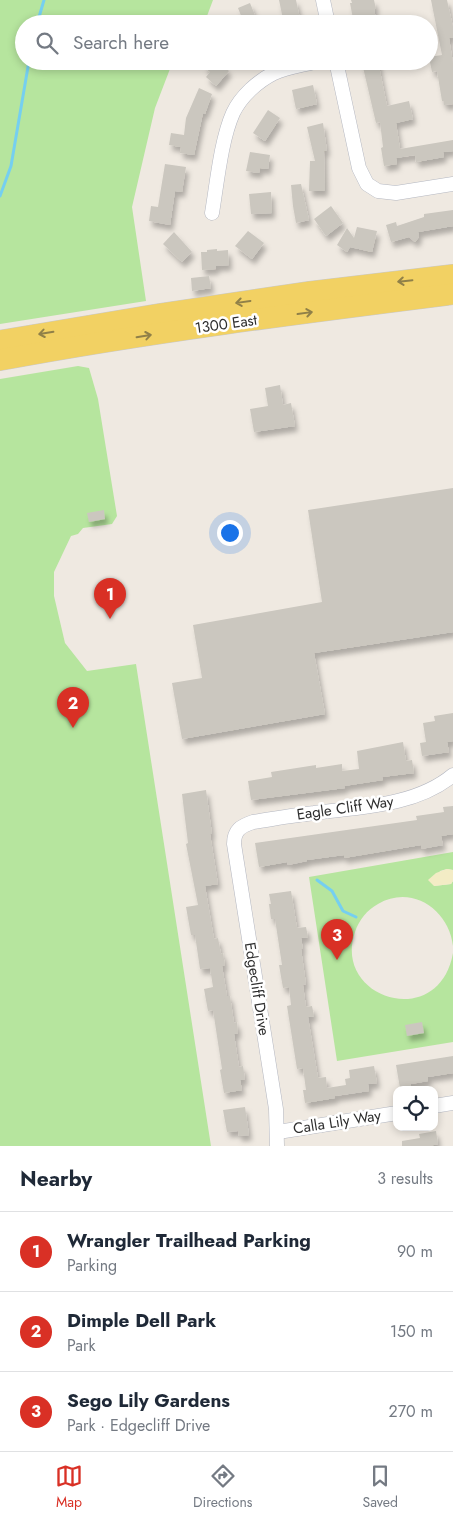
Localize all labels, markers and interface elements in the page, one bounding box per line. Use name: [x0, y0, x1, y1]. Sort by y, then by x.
search box: [15, 15, 438, 70]
icon: search: [33, 29, 61, 57]
text: Search here: [73, 29, 169, 56]
one-way arrow: [397, 276, 413, 286]
one-way arrow: [236, 297, 252, 307]
one-way arrow: [296, 308, 312, 318]
street label: 1300 East: [193, 309, 259, 339]
one-way arrow: [38, 328, 54, 338]
one-way arrow: [135, 331, 151, 341]
your location: [217, 520, 243, 546]
pin: 1: [94, 578, 126, 619]
pin: 2: [57, 687, 89, 728]
street label: Eagle Cliff Way: [295, 790, 395, 826]
pin: 3: [321, 919, 353, 960]
street label: Edgecliff Drive: [239, 941, 275, 1037]
map controls: [393, 1086, 438, 1131]
button: locate: [393, 1086, 438, 1131]
street label: Calla Lily Way: [292, 1104, 383, 1140]
text: Nearby: [20, 1164, 92, 1194]
text: 3 results: [377, 1167, 433, 1190]
text: Wrangler Trailhead Parking: [67, 1227, 311, 1254]
text: 1: [32, 1240, 40, 1263]
text: 90 m: [397, 1240, 433, 1263]
text: Parking: [67, 1254, 117, 1277]
text: Dimple Dell Park: [67, 1307, 216, 1334]
text: 2: [31, 1320, 41, 1343]
text: 150 m: [390, 1320, 433, 1343]
text: Park: [67, 1334, 96, 1357]
text: Sego Lily Gardens: [67, 1387, 230, 1414]
text: 3: [31, 1400, 41, 1423]
text: 270 m: [389, 1400, 433, 1423]
text: Park · Edgecliff Drive: [67, 1414, 210, 1437]
tab: Map: [55, 1462, 83, 1512]
tab: Directions: [193, 1462, 252, 1512]
tab: Saved: [362, 1462, 398, 1512]

